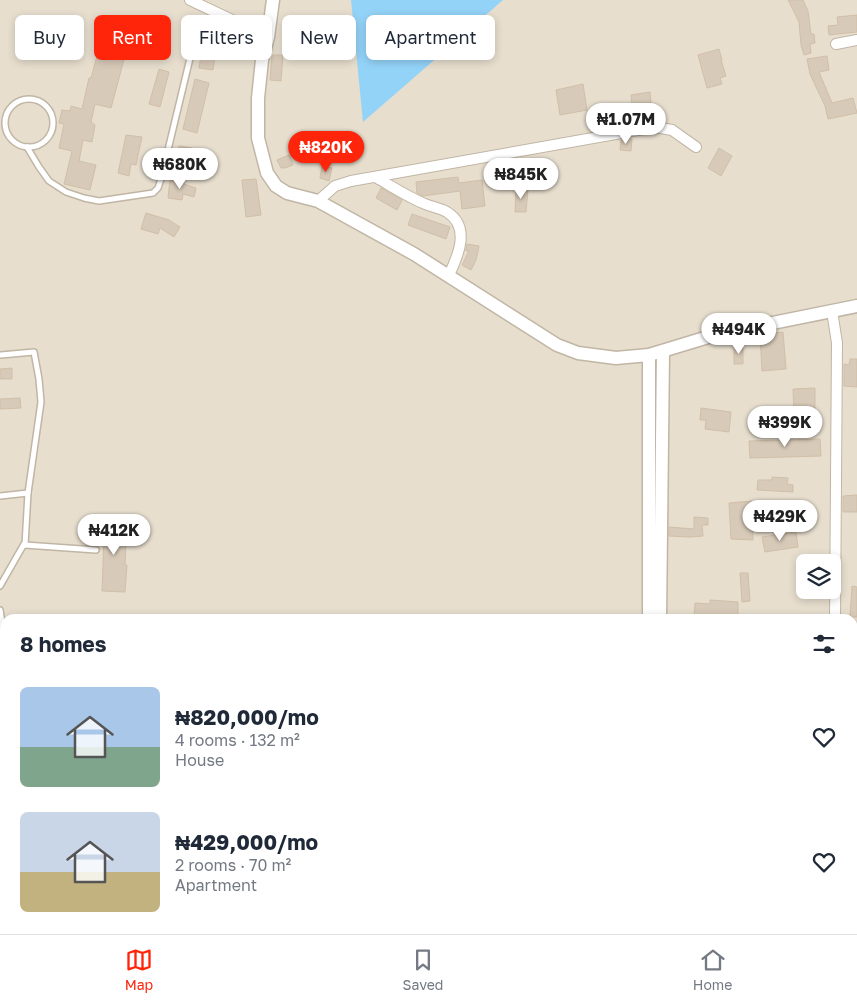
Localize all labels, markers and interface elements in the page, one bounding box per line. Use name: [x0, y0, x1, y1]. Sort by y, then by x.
chip: Buy: [15, 15, 84, 60]
chip: Rent: [94, 15, 171, 60]
chip: Filters: [181, 15, 272, 60]
chip: New: [282, 15, 356, 60]
chip: Apartment: [366, 15, 495, 60]
pin: ₦1.07M: [585, 102, 667, 145]
text: ₦1.07M: [597, 109, 655, 129]
pin: ₦820K: [291, 130, 361, 173]
text: ₦820K: [299, 137, 353, 157]
pin: ₦680K: [145, 148, 215, 190]
text: ₦680K: [153, 154, 207, 174]
pin: ₦845K: [486, 158, 556, 200]
text: ₦845K: [494, 164, 548, 184]
pin: ₦494K: [704, 312, 774, 355]
text: ₦494K: [712, 319, 766, 339]
pin: ₦399K: [750, 406, 820, 448]
text: ₦399K: [758, 412, 812, 432]
pin: ₦429K: [745, 500, 815, 542]
text: ₦429K: [753, 506, 807, 526]
pin: ₦412K: [79, 514, 149, 556]
text: ₦412K: [88, 520, 140, 540]
map controls: [796, 554, 841, 599]
button: layers: [796, 554, 841, 599]
icon: filters: [810, 630, 838, 658]
text: 8 homes: [20, 631, 107, 657]
text: ₦820,000/mo: [175, 704, 319, 730]
icon: home: [60, 707, 120, 767]
icon: heart: [810, 723, 838, 751]
text: 4 rooms · 132 m²: [175, 730, 300, 750]
text: House: [175, 750, 224, 770]
text: ₦429,000/mo: [175, 829, 318, 855]
icon: home: [60, 832, 120, 892]
icon: heart: [810, 848, 838, 876]
text: 2 rooms · 70 m²: [175, 855, 291, 875]
text: Apartment: [175, 875, 257, 895]
tab: Map: [125, 946, 153, 993]
tab: Saved: [403, 946, 443, 993]
tab: Home: [693, 946, 732, 993]

